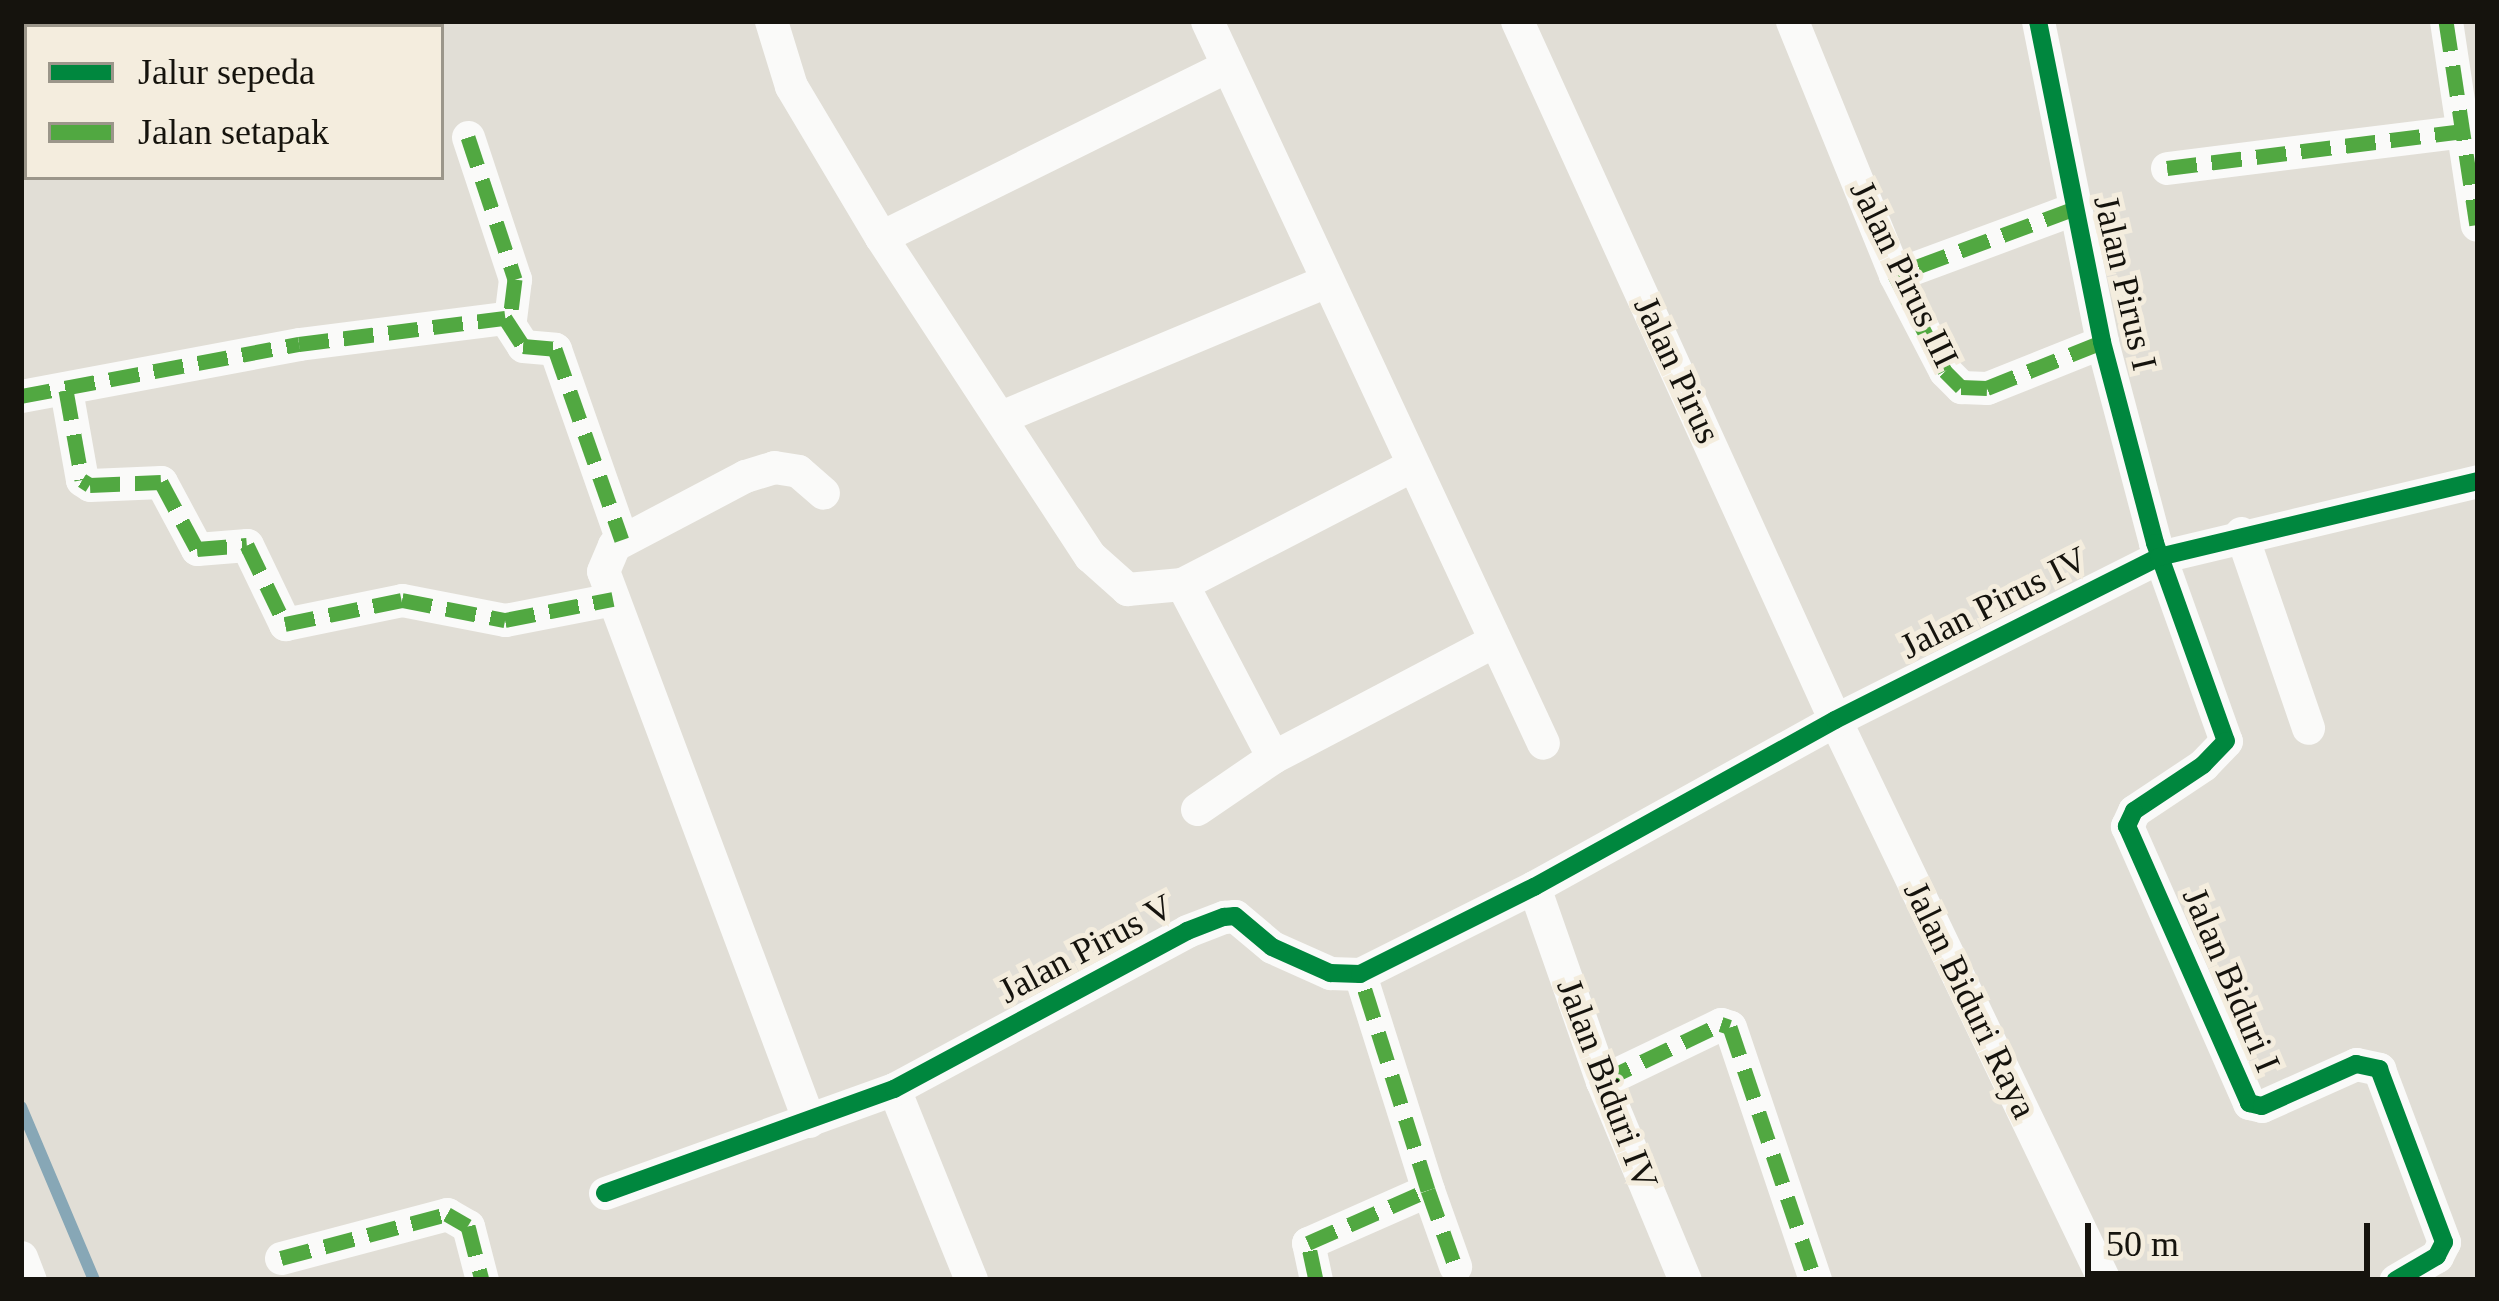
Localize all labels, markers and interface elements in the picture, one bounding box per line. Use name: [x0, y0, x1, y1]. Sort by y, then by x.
legend: [24, 24, 444, 180]
text: Jalur sepeda: [138, 52, 315, 92]
text: Jalan setapak: [138, 112, 329, 152]
street label: Jalan Pirus III: [1840, 174, 1968, 374]
street label: Jalan Pirus I: [2084, 191, 2166, 375]
street label: Jalan Pirus: [1624, 290, 1730, 450]
street label: Jalan Pirus IV: [1893, 537, 2095, 669]
street label: Jalan Biduri Raya: [1894, 875, 2046, 1125]
street label: Jalan Biduri I: [2173, 881, 2289, 1079]
street label: Jalan Pirus V: [991, 885, 1181, 1013]
street label: Jalan Biduri IV: [1547, 973, 1667, 1195]
scale bar: [2091, 1199, 2376, 1273]
text: 50 m: [2106, 1224, 2179, 1264]

